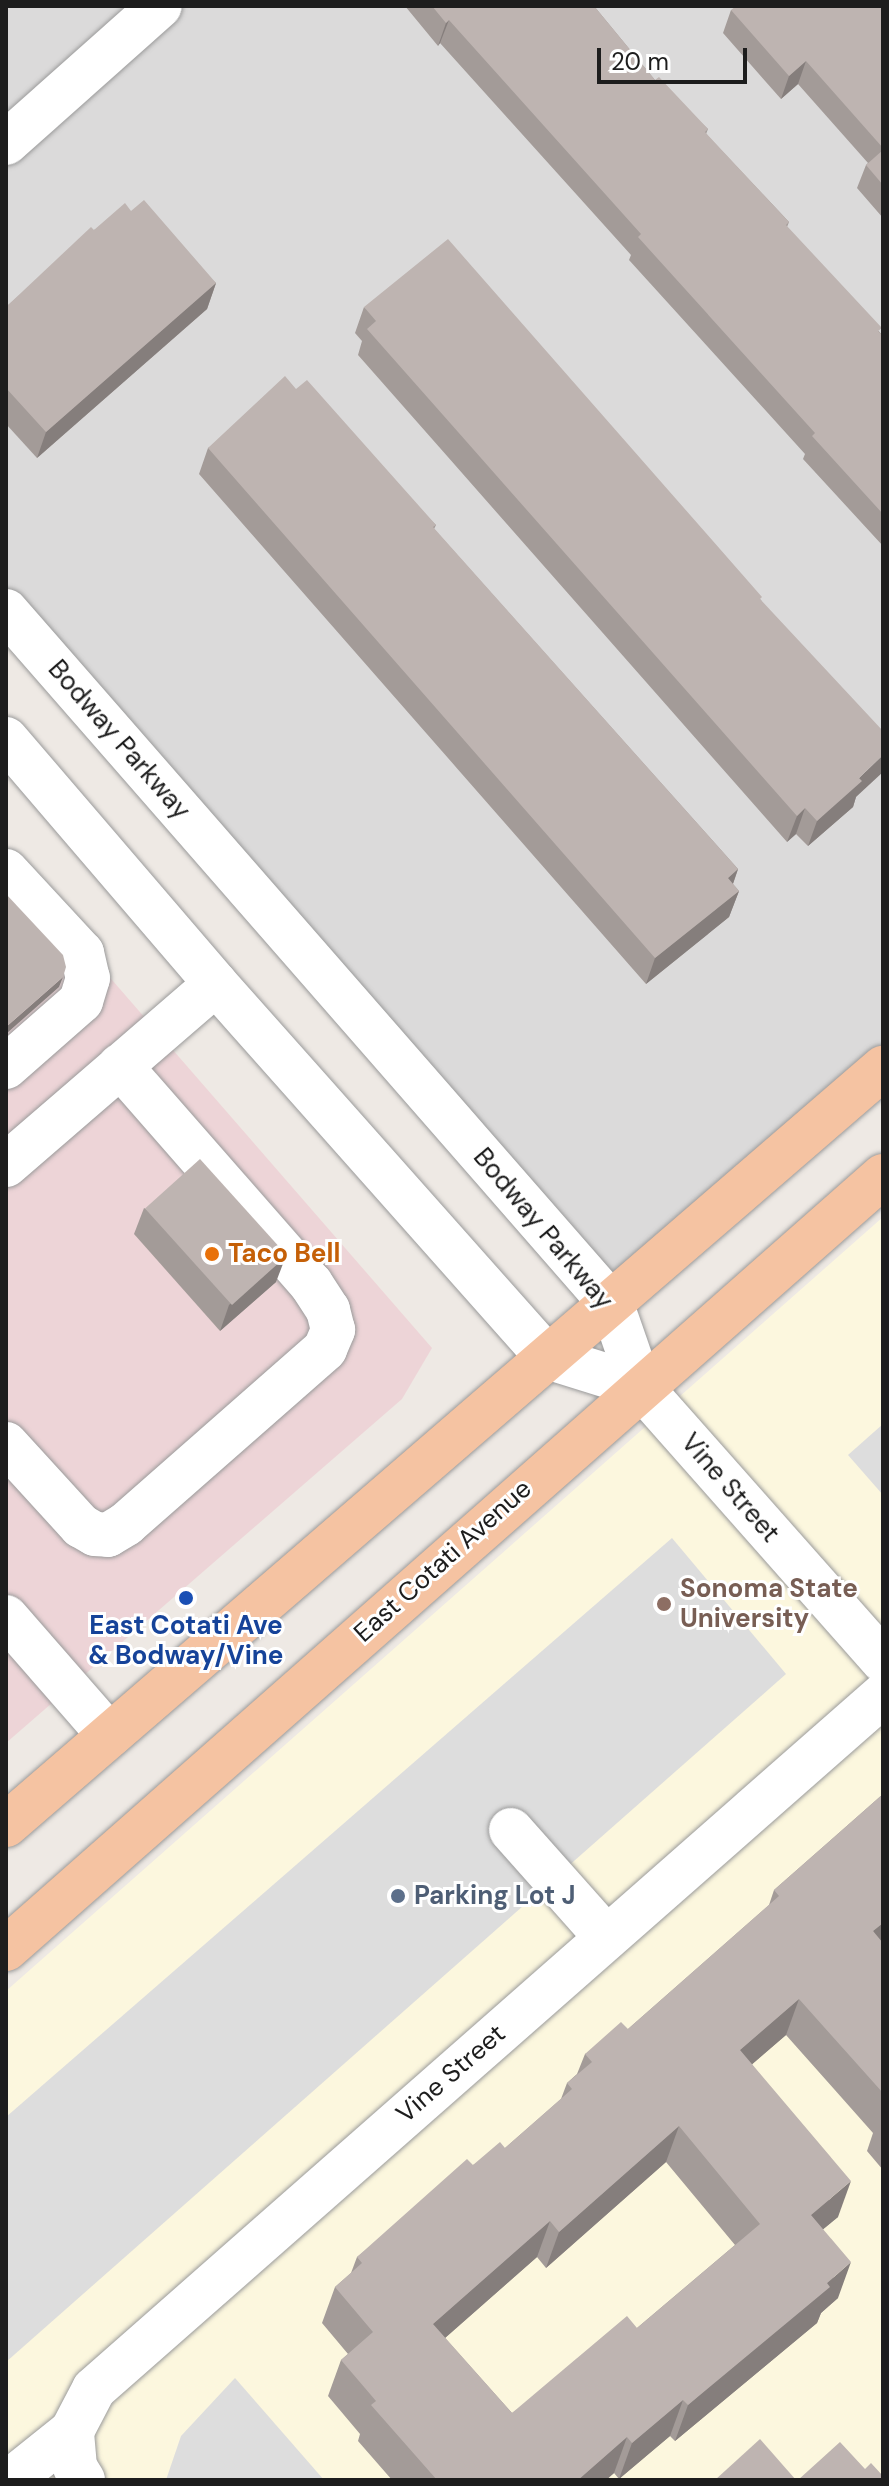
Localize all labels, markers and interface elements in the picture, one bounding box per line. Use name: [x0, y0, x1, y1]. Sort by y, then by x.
scale bar: [601, 32, 751, 82]
text: 20 m: [611, 46, 669, 77]
street label: Bodway Parkway: [41, 654, 197, 826]
street label: Bodway Parkway: [467, 1142, 619, 1316]
place label: Taco Bell: [228, 1238, 340, 1270]
marker: Taco Bell: [203, 1245, 221, 1263]
street label: Vine Street: [674, 1427, 786, 1549]
street label: East Cotati Avenue: [348, 1473, 538, 1649]
place label: Sonoma State University: [680, 1573, 858, 1634]
marker: East Cotati Ave & Bodway/Vine: [177, 1589, 195, 1607]
marker: Sonoma State University: [655, 1595, 673, 1613]
place label: East Cotati Ave & Bodway/Vine: [88, 1610, 284, 1672]
place label: Parking Lot J: [414, 1880, 575, 1912]
marker: Parking Lot J: [389, 1887, 407, 1905]
street label: Vine Street: [390, 2018, 512, 2130]

